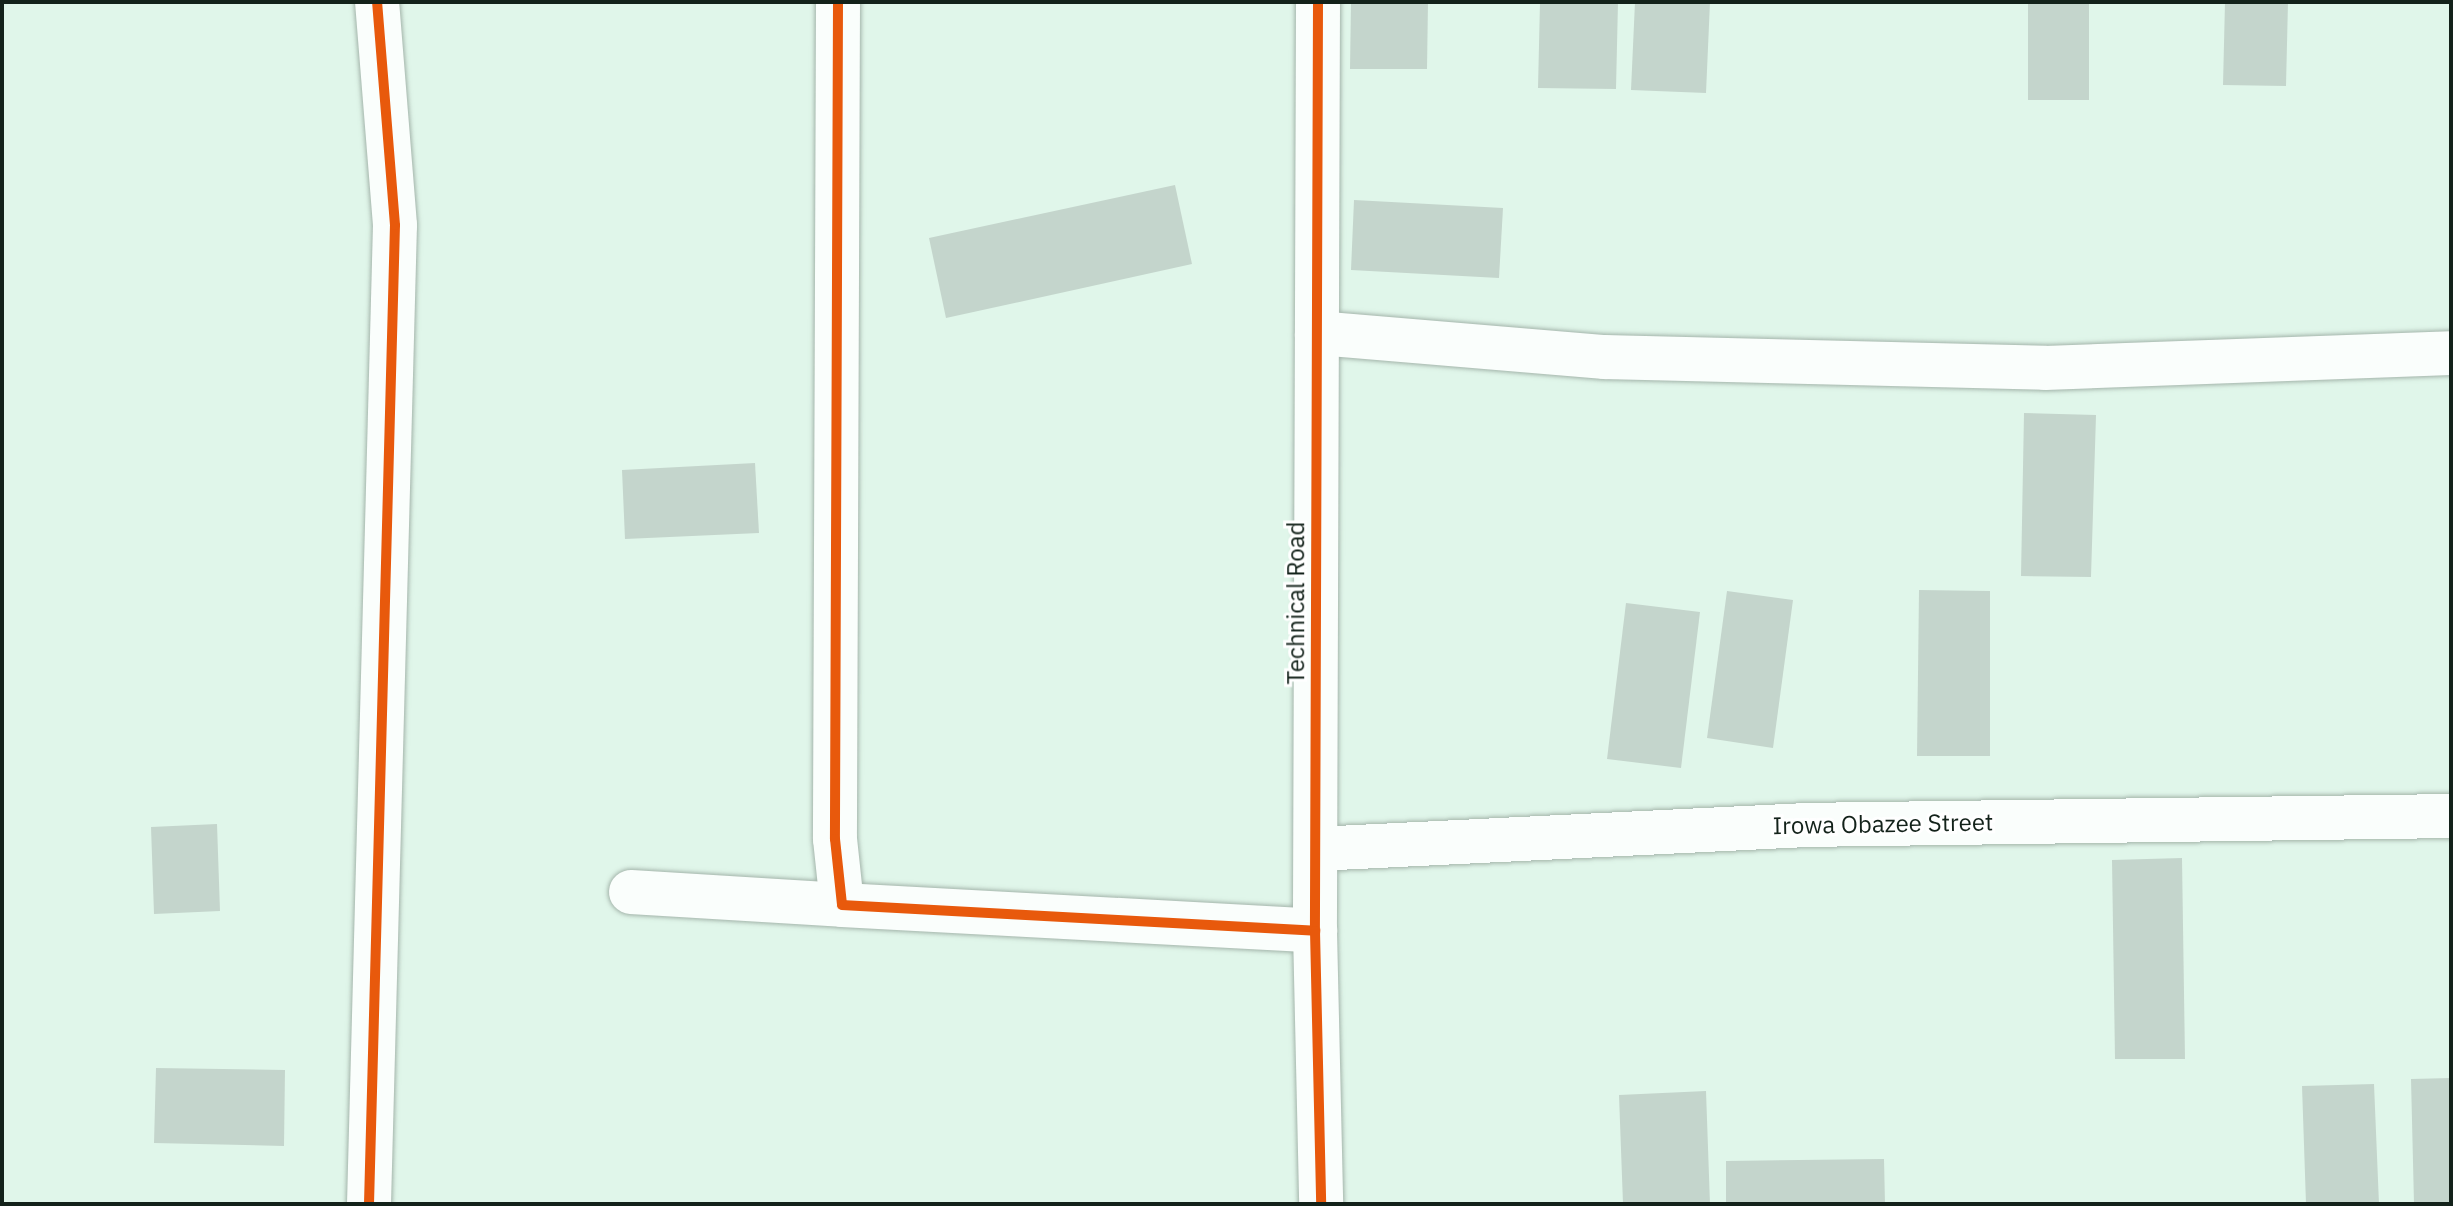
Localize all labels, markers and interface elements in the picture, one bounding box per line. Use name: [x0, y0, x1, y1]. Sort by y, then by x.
street label: Technical Road: [1282, 522, 1310, 684]
street label: Irowa Obazee Street: [1772, 808, 1994, 840]

